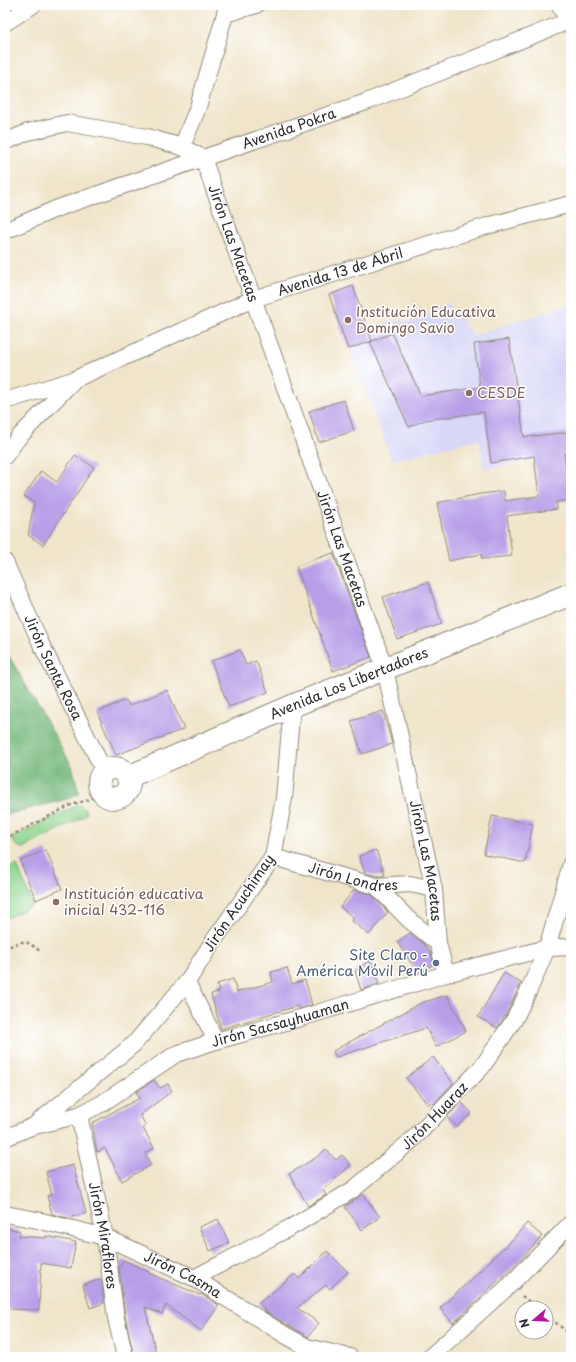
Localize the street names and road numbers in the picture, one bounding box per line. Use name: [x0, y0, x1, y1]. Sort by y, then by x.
street label: Avenida Pokra: [239, 102, 339, 154]
street label: Jirón Las Macetas: [203, 182, 264, 305]
street label: Avenida 13 de Abril: [275, 242, 406, 301]
street label: Jirón Las Macetas: [312, 487, 373, 610]
street label: Jirón Santa Rosa: [19, 611, 88, 724]
street label: Avenida Los Libertadores: [266, 641, 431, 724]
street label: Jirón Las Macetas: [405, 798, 447, 922]
street label: Jirón Acuchimay: [198, 850, 279, 956]
street label: Jirón Londres: [306, 856, 398, 896]
street label: Jirón Sacsayhuaman: [208, 993, 351, 1052]
street label: Jirón Huaraz: [396, 1077, 473, 1155]
street label: Jirón Miraflores: [84, 1180, 123, 1290]
street label: Jirón Casma: [141, 1245, 226, 1303]

